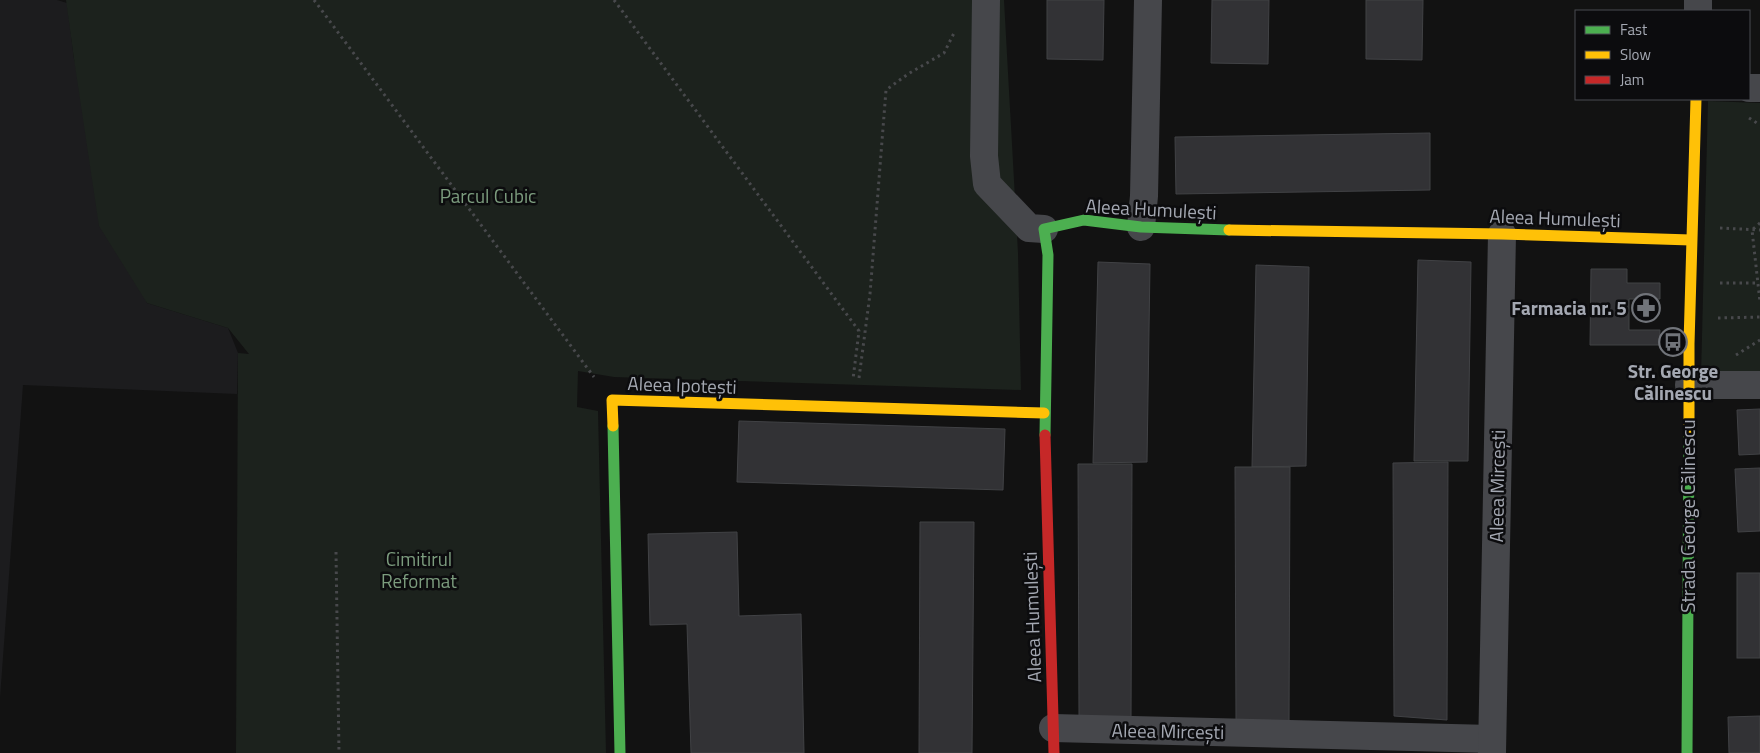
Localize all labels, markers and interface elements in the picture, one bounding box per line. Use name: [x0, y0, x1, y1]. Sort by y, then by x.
legend: [1575, 10, 1750, 100]
text: Fast: [1620, 18, 1648, 41]
text: Slow: [1620, 43, 1651, 66]
text: Jam: [1620, 68, 1644, 91]
park label: Parcul Cubic: [440, 181, 536, 210]
street label: Aleea Humulești: [1085, 191, 1217, 226]
street label: Aleea Humulești: [1489, 201, 1621, 234]
place label: Farmacia nr. 5: [1511, 293, 1627, 322]
pharmacy icon: Farmacia nr. 5: [1631, 293, 1661, 323]
bus stop icon: Str. George Călinescu: [1658, 327, 1688, 357]
place label: Str. George Călinescu: [1628, 356, 1719, 407]
street label: Aleea Ipotești: [627, 368, 737, 401]
street label: Strada George Călinescu: [1673, 419, 1702, 613]
street label: Aleea Mircești: [1481, 429, 1512, 543]
park label: Cimitirul Reformat: [381, 544, 457, 595]
street label: Aleea Humulești: [1015, 551, 1048, 683]
street label: Aleea Mircești: [1111, 715, 1225, 746]

